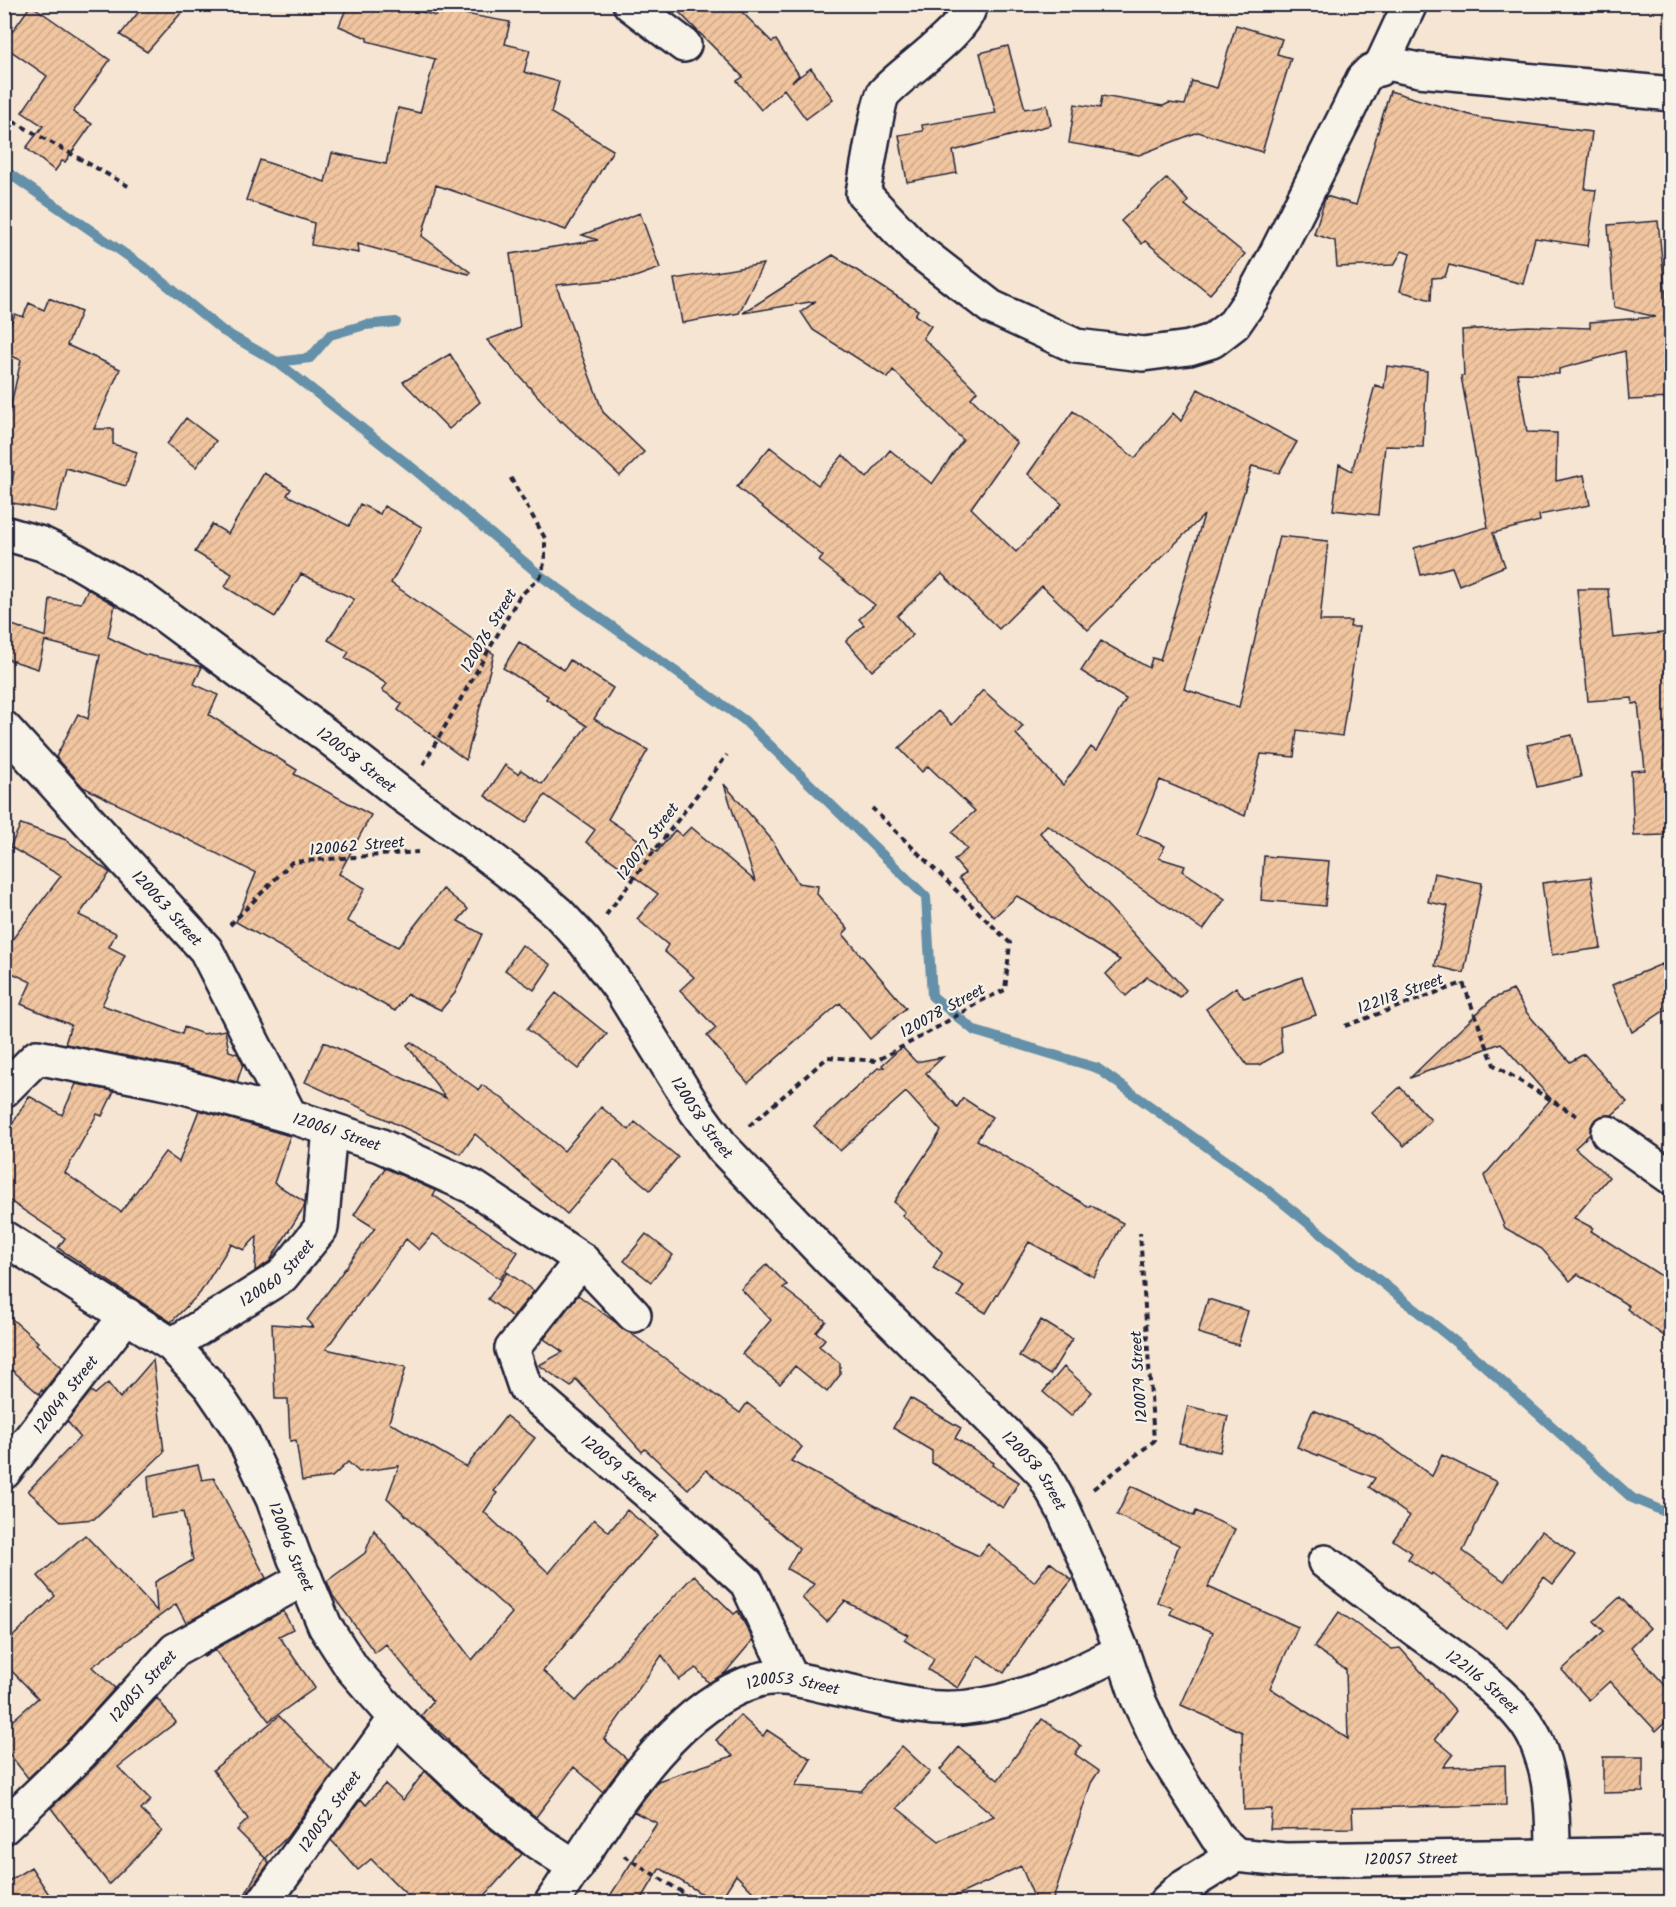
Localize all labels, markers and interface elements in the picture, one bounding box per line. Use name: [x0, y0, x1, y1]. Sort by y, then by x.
street label: 120076 Street: [454, 584, 525, 677]
street label: 120058 Street: [311, 721, 402, 800]
street label: 120077 Street: [611, 797, 686, 886]
street label: 120062 Street: [308, 830, 407, 863]
street label: 120063 Street: [125, 865, 208, 953]
street label: 122118 Street: [1354, 967, 1448, 1022]
street label: 120078 Street: [895, 977, 991, 1045]
street label: 120058 Street: [664, 1072, 739, 1166]
street label: 120061 Street: [289, 1107, 385, 1159]
street label: 120060 Street: [235, 1233, 322, 1314]
street label: 120079 Street: [1124, 1329, 1155, 1424]
street label: 120049 Street: [27, 1350, 106, 1440]
street label: 120058 Street: [995, 1426, 1073, 1516]
street label: 120059 Street: [575, 1429, 663, 1510]
street label: 120046 Street: [261, 1499, 321, 1596]
street label: 120051 Street: [104, 1644, 184, 1729]
street label: 122116 Street: [1440, 1644, 1525, 1721]
street label: 120053 Street: [743, 1667, 843, 1703]
street label: 120052 Street: [293, 1765, 369, 1858]
street label: 120057 Street: [1364, 1846, 1459, 1873]

